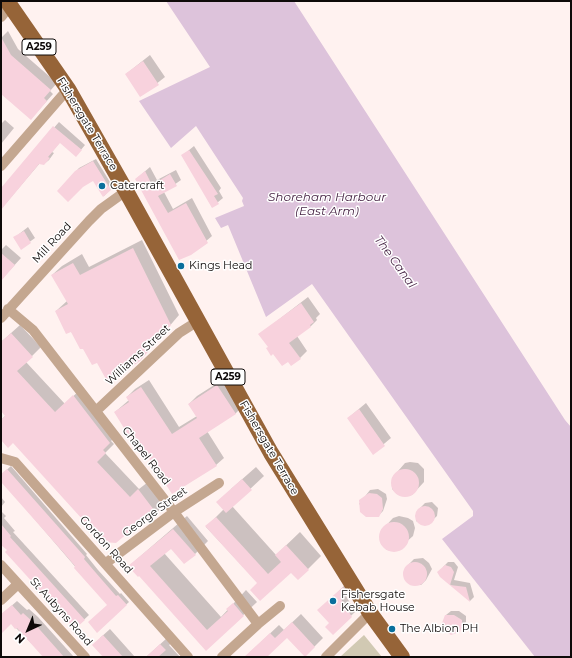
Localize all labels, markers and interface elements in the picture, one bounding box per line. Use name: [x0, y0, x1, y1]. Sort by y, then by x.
road number: A259: [22, 39, 56, 55]
street label: Fishersgate Terrace: [54, 75, 120, 173]
place label: Catercraft: [110, 179, 164, 193]
marker: Catercraft: [97, 181, 107, 191]
water label: Shoreham Harbour (East Arm): [268, 190, 386, 218]
street label: Mill Road: [30, 220, 74, 266]
water label: The Canal: [371, 233, 419, 291]
place label: Kings Head: [189, 259, 252, 273]
marker: Kings Head: [176, 261, 186, 271]
street label: Williams Street: [103, 322, 173, 388]
road number: A259: [211, 369, 245, 385]
street label: Fishersgate Terrace: [237, 398, 301, 498]
street label: Chapel Road: [119, 424, 173, 488]
street label: George Street: [120, 484, 190, 540]
street label: Gordon Road: [77, 513, 135, 577]
street label: St Aubyns Road: [27, 575, 95, 649]
place label: Fishersgate Kebab House: [341, 588, 415, 614]
marker: Fishersgate Kebab House: [328, 596, 338, 606]
north arrow: [8, 610, 48, 650]
place label: The Albion PH: [400, 622, 478, 636]
marker: The Albion PH: [387, 624, 397, 634]
text: N: [12, 631, 28, 647]

